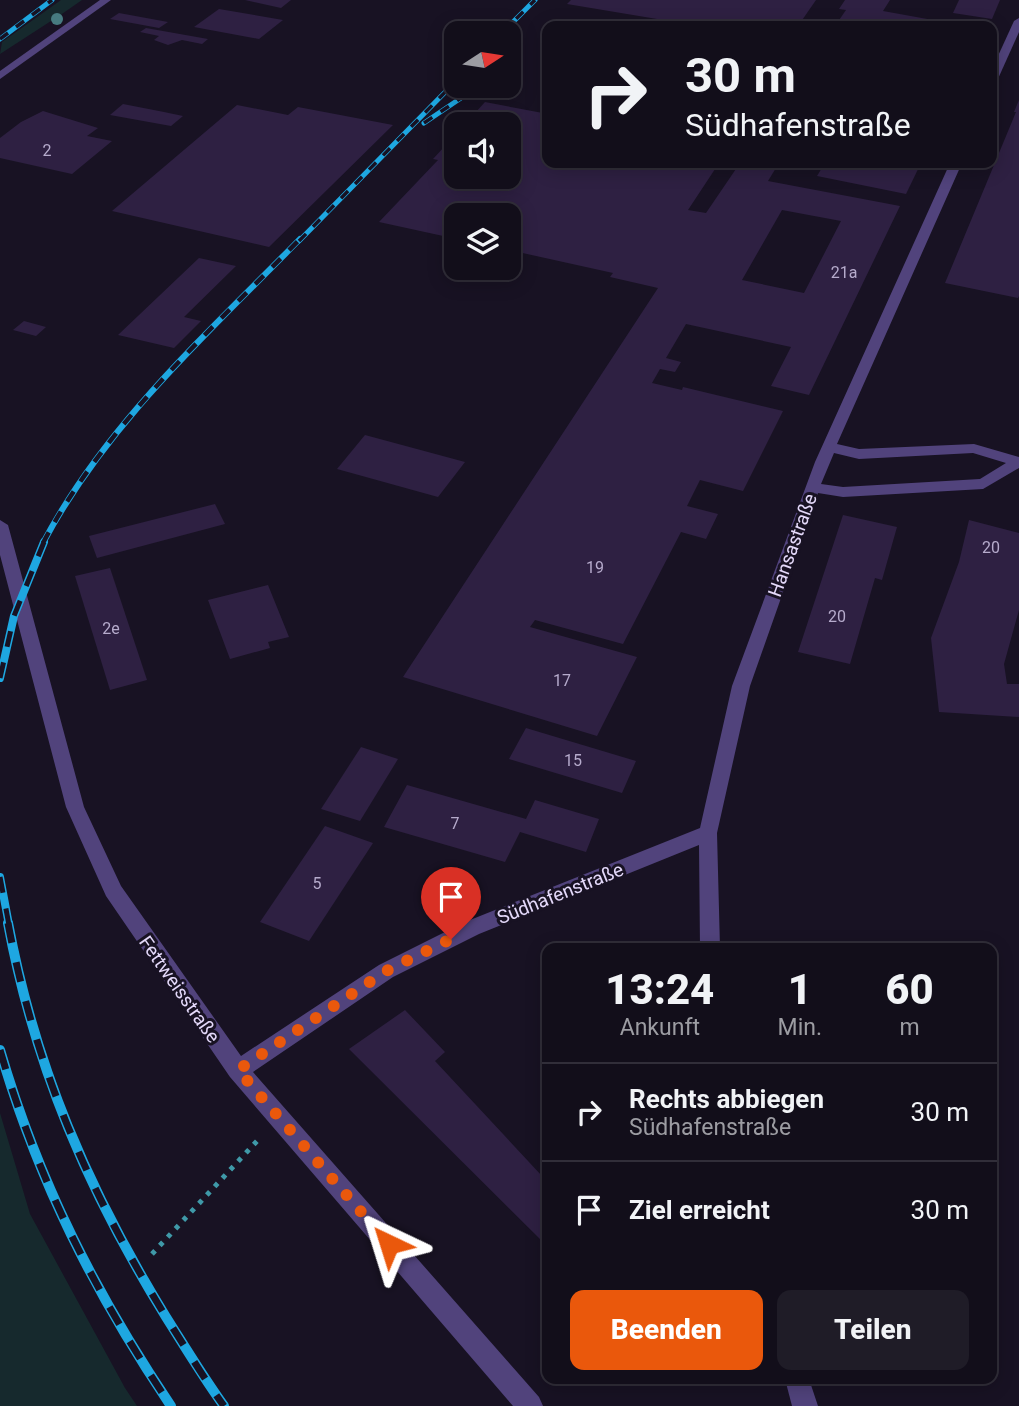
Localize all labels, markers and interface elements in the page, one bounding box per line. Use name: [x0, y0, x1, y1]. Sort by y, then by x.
north arrow: [444, 21, 522, 98]
map controls: [444, 21, 521, 280]
text: 30 m: [685, 47, 796, 104]
icon: right: [570, 49, 661, 140]
text: Südhafenstraße: [685, 106, 911, 144]
button: sound: [444, 112, 521, 189]
house number: 2: [43, 141, 52, 160]
button: layers: [444, 203, 521, 280]
house number: 21a: [831, 263, 857, 282]
street label: Hansastraße: [763, 490, 822, 600]
house number: 20: [982, 538, 1000, 557]
house number: 19: [586, 558, 604, 577]
house number: 20: [828, 607, 846, 626]
house number: 2e: [102, 619, 120, 638]
house number: 17: [553, 671, 571, 690]
house number: 15: [564, 751, 582, 770]
house number: 7: [451, 814, 460, 833]
street label: Südhafenstraße: [494, 858, 627, 929]
pin: [421, 867, 481, 939]
house number: 5: [313, 874, 322, 893]
icon: arrive: [432, 878, 470, 916]
street label: Fettweisstraße: [134, 931, 225, 1047]
text: 13:24: [605, 965, 714, 1014]
text: 1: [788, 965, 812, 1014]
text: 60: [885, 965, 934, 1014]
text: Ankunft: [620, 1014, 700, 1041]
text: Min.: [778, 1014, 822, 1041]
text: m: [899, 1014, 920, 1041]
text: Rechts abbiegen: [629, 1084, 824, 1114]
icon: right: [570, 1093, 608, 1131]
text: 30 m: [911, 1097, 969, 1127]
text: Südhafenstraße: [629, 1114, 791, 1141]
icon: arrive: [570, 1191, 608, 1229]
text: Ziel erreicht: [629, 1195, 770, 1225]
text: 30 m: [911, 1195, 969, 1225]
position arrow: [352, 1207, 426, 1281]
button: Beenden: [570, 1290, 763, 1370]
button: Teilen: [777, 1290, 969, 1370]

